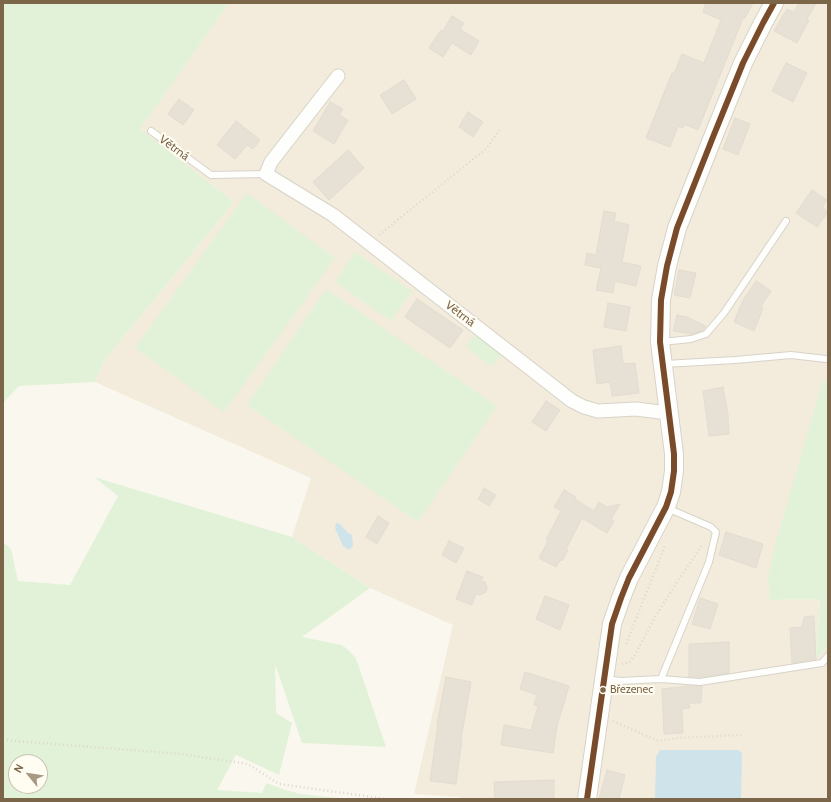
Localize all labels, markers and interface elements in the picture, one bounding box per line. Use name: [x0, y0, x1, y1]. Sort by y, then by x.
street label: Větrná: [156, 132, 192, 164]
street label: Větrná: [442, 298, 478, 330]
place label: Březenec: [610, 683, 653, 697]
marker: Březenec: [598, 685, 608, 695]
north arrow: [8, 754, 48, 794]
text: N: [10, 762, 26, 775]

